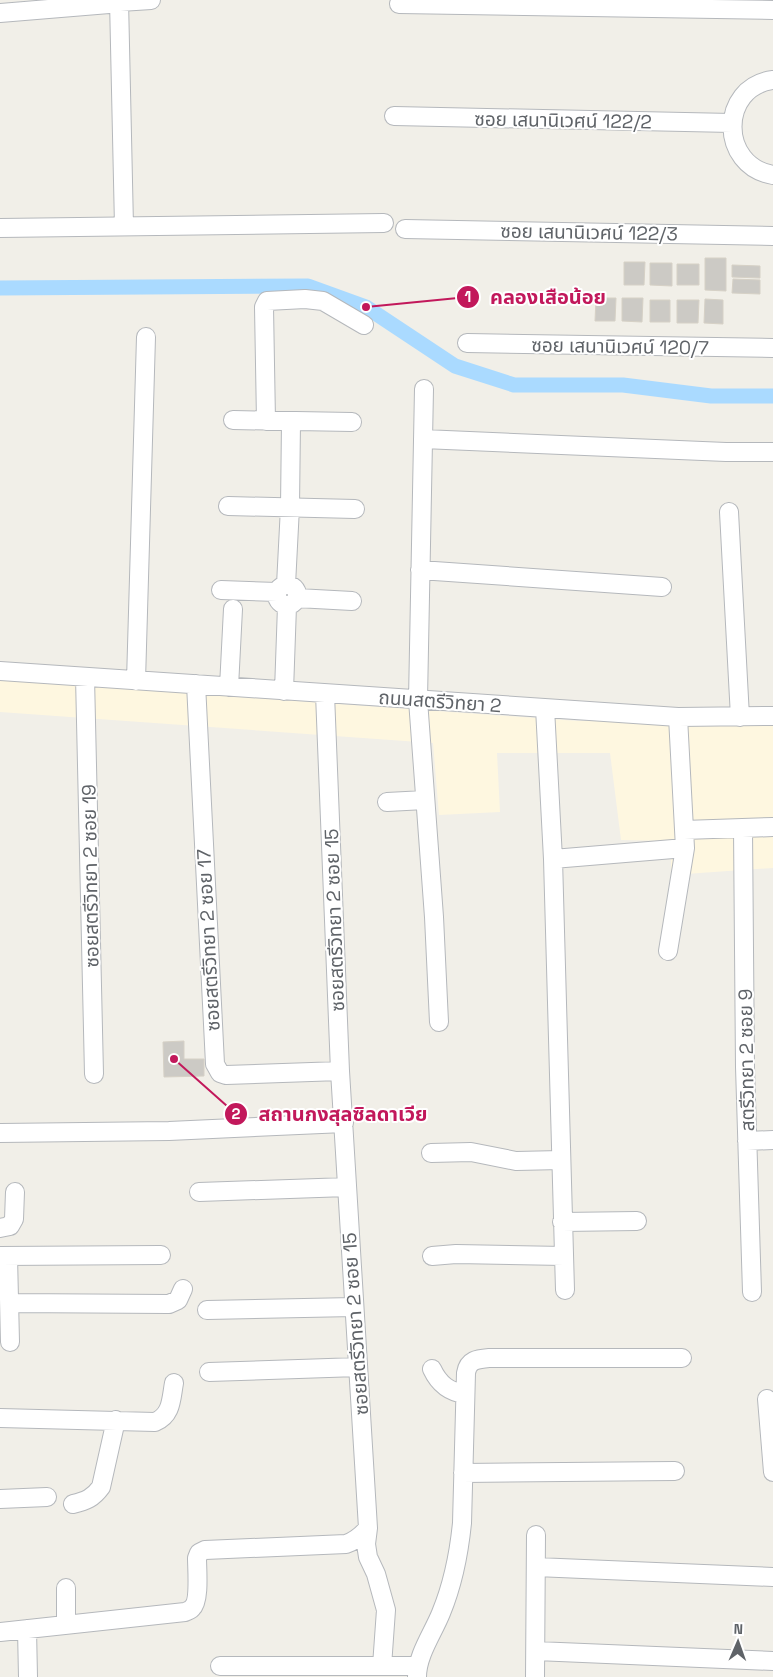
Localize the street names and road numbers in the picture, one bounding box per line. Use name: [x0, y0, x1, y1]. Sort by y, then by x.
street label: ซอย เสนานิเวศน์ 122/2: [474, 106, 652, 135]
street label: ซอย เสนานิเวศน์ 122/3: [500, 218, 678, 247]
street label: ซอย เสนานิเวศน์ 120/7: [531, 332, 709, 361]
street label: ถนนสตรีวิทยา 2: [378, 685, 502, 718]
street label: ซอยสตรีวิทยา 2 ซอย 19: [76, 784, 105, 968]
street label: ซอยสตรีวิทยา 2 ซอย 15: [319, 828, 350, 1012]
street label: ซอยสตรีวิทยา 2 ซอย 17: [191, 848, 226, 1032]
street label: สตรีวิทยา 2 ซอย 9: [733, 988, 760, 1132]
street label: ซอยสตรีวิทยา 2 ซอย 15: [337, 1232, 374, 1416]

